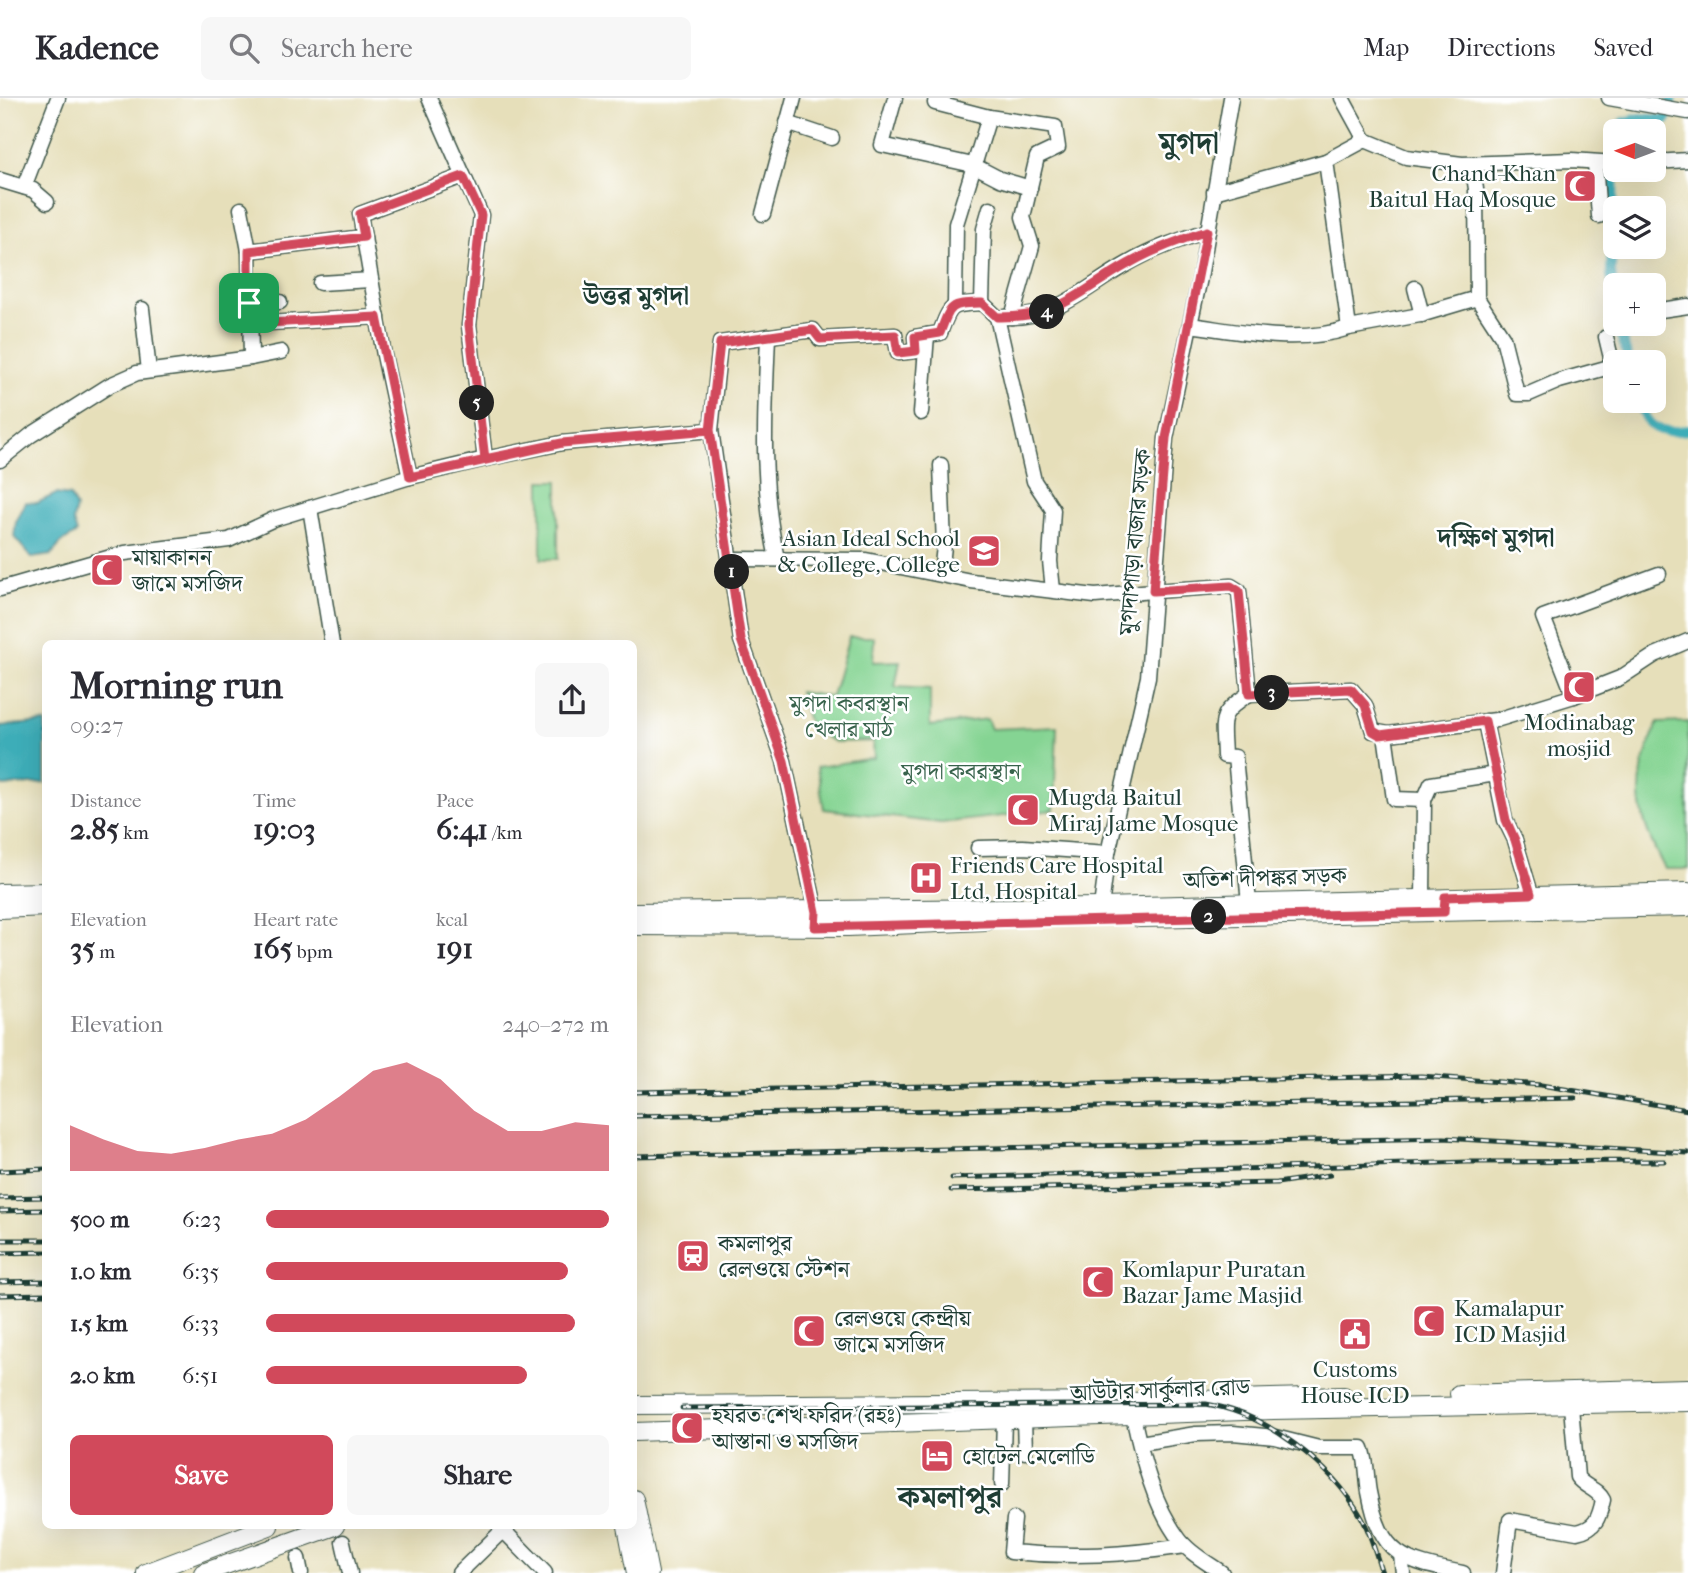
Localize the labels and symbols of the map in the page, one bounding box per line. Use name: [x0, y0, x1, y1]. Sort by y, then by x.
north arrow: [1603, 119, 1666, 182]
district label: মুগদা: [1157, 126, 1219, 161]
place label: Chand-Khan Baitul Haq Mosque: [1368, 160, 1557, 213]
mosque icon: Chand-Khan Baitul Haq Mosque: [1561, 167, 1599, 205]
pin: [219, 273, 279, 333]
district label: উত্তর মুগদা: [582, 280, 689, 311]
pin: 4: [1030, 294, 1064, 330]
pin: 5: [460, 386, 494, 420]
street label: মুগদাপাড়া বাজার সড়ক: [1113, 447, 1157, 637]
district label: দক্ষিণ মুগদা: [1436, 522, 1555, 553]
place label: Asian Ideal School & College, College: [777, 525, 961, 578]
school or university icon: Asian Ideal School & College, College: [965, 532, 1003, 570]
place label: মায়াকানন জামে মসজিদ: [131, 544, 244, 597]
mosque icon: মায়াকানন জামে মসজিদ: [88, 551, 126, 589]
pin: 1: [714, 554, 750, 589]
mosque icon: Modinabag mosjid: [1560, 668, 1598, 706]
pin: 3: [1254, 676, 1290, 710]
park label: মুগদা কবরস্থান খেলার মাঠ: [788, 690, 910, 743]
place label: Modinabag mosjid: [1524, 709, 1635, 762]
park label: মুগদা কবরস্থান: [900, 758, 1022, 785]
place label: Mugda Baitul Miraj Jame Mosque: [1048, 784, 1238, 837]
mosque icon: Mugda Baitul Miraj Jame Mosque: [1004, 791, 1042, 829]
place label: Friends Care Hospital Ltd, Hospital: [950, 852, 1164, 905]
hospital icon: Friends Care Hospital Ltd, Hospital: [907, 859, 945, 897]
street label: অতিশ দীপঙ্কর সড়ক: [1182, 862, 1348, 894]
pin: 2: [1192, 900, 1226, 934]
place label: কমলাপুর রেলওয়ে স্টেশন: [717, 1230, 851, 1283]
station icon: কমলাপুর রেলওয়ে স্টেশন: [674, 1237, 712, 1275]
place label: Komlapur Puratan Bazar Jame Masjid: [1122, 1256, 1306, 1309]
mosque icon: Komlapur Puratan Bazar Jame Masjid: [1079, 1263, 1117, 1301]
place label: Kamalapur ICD Masjid: [1454, 1295, 1566, 1348]
mosque icon: Kamalapur ICD Masjid: [1410, 1302, 1448, 1340]
place label: রেলওয়ে কেন্দ্রীয় জামে মসজিদ: [833, 1305, 972, 1358]
mosque icon: রেলওয়ে কেন্দ্রীয় জামে মসজিদ: [790, 1312, 828, 1350]
public building icon: Customs House ICD: [1336, 1315, 1374, 1353]
place label: Customs House ICD: [1301, 1356, 1409, 1409]
street label: আউটার সার্কুলার রোড: [1069, 1373, 1251, 1407]
place label: হযরত শেখ ফরিদ (রহঃ) আস্তানা ও মসজিদ: [711, 1402, 902, 1455]
mosque icon: হযরত শেখ ফরিদ (রহঃ) আস্তানা ও মসজিদ: [668, 1409, 706, 1447]
hotel icon: হোটেল মেলোডি: [918, 1437, 956, 1475]
place label: হোটেল মেলোডি: [962, 1443, 1096, 1470]
district label: কমলাপুর: [895, 1480, 1004, 1515]

